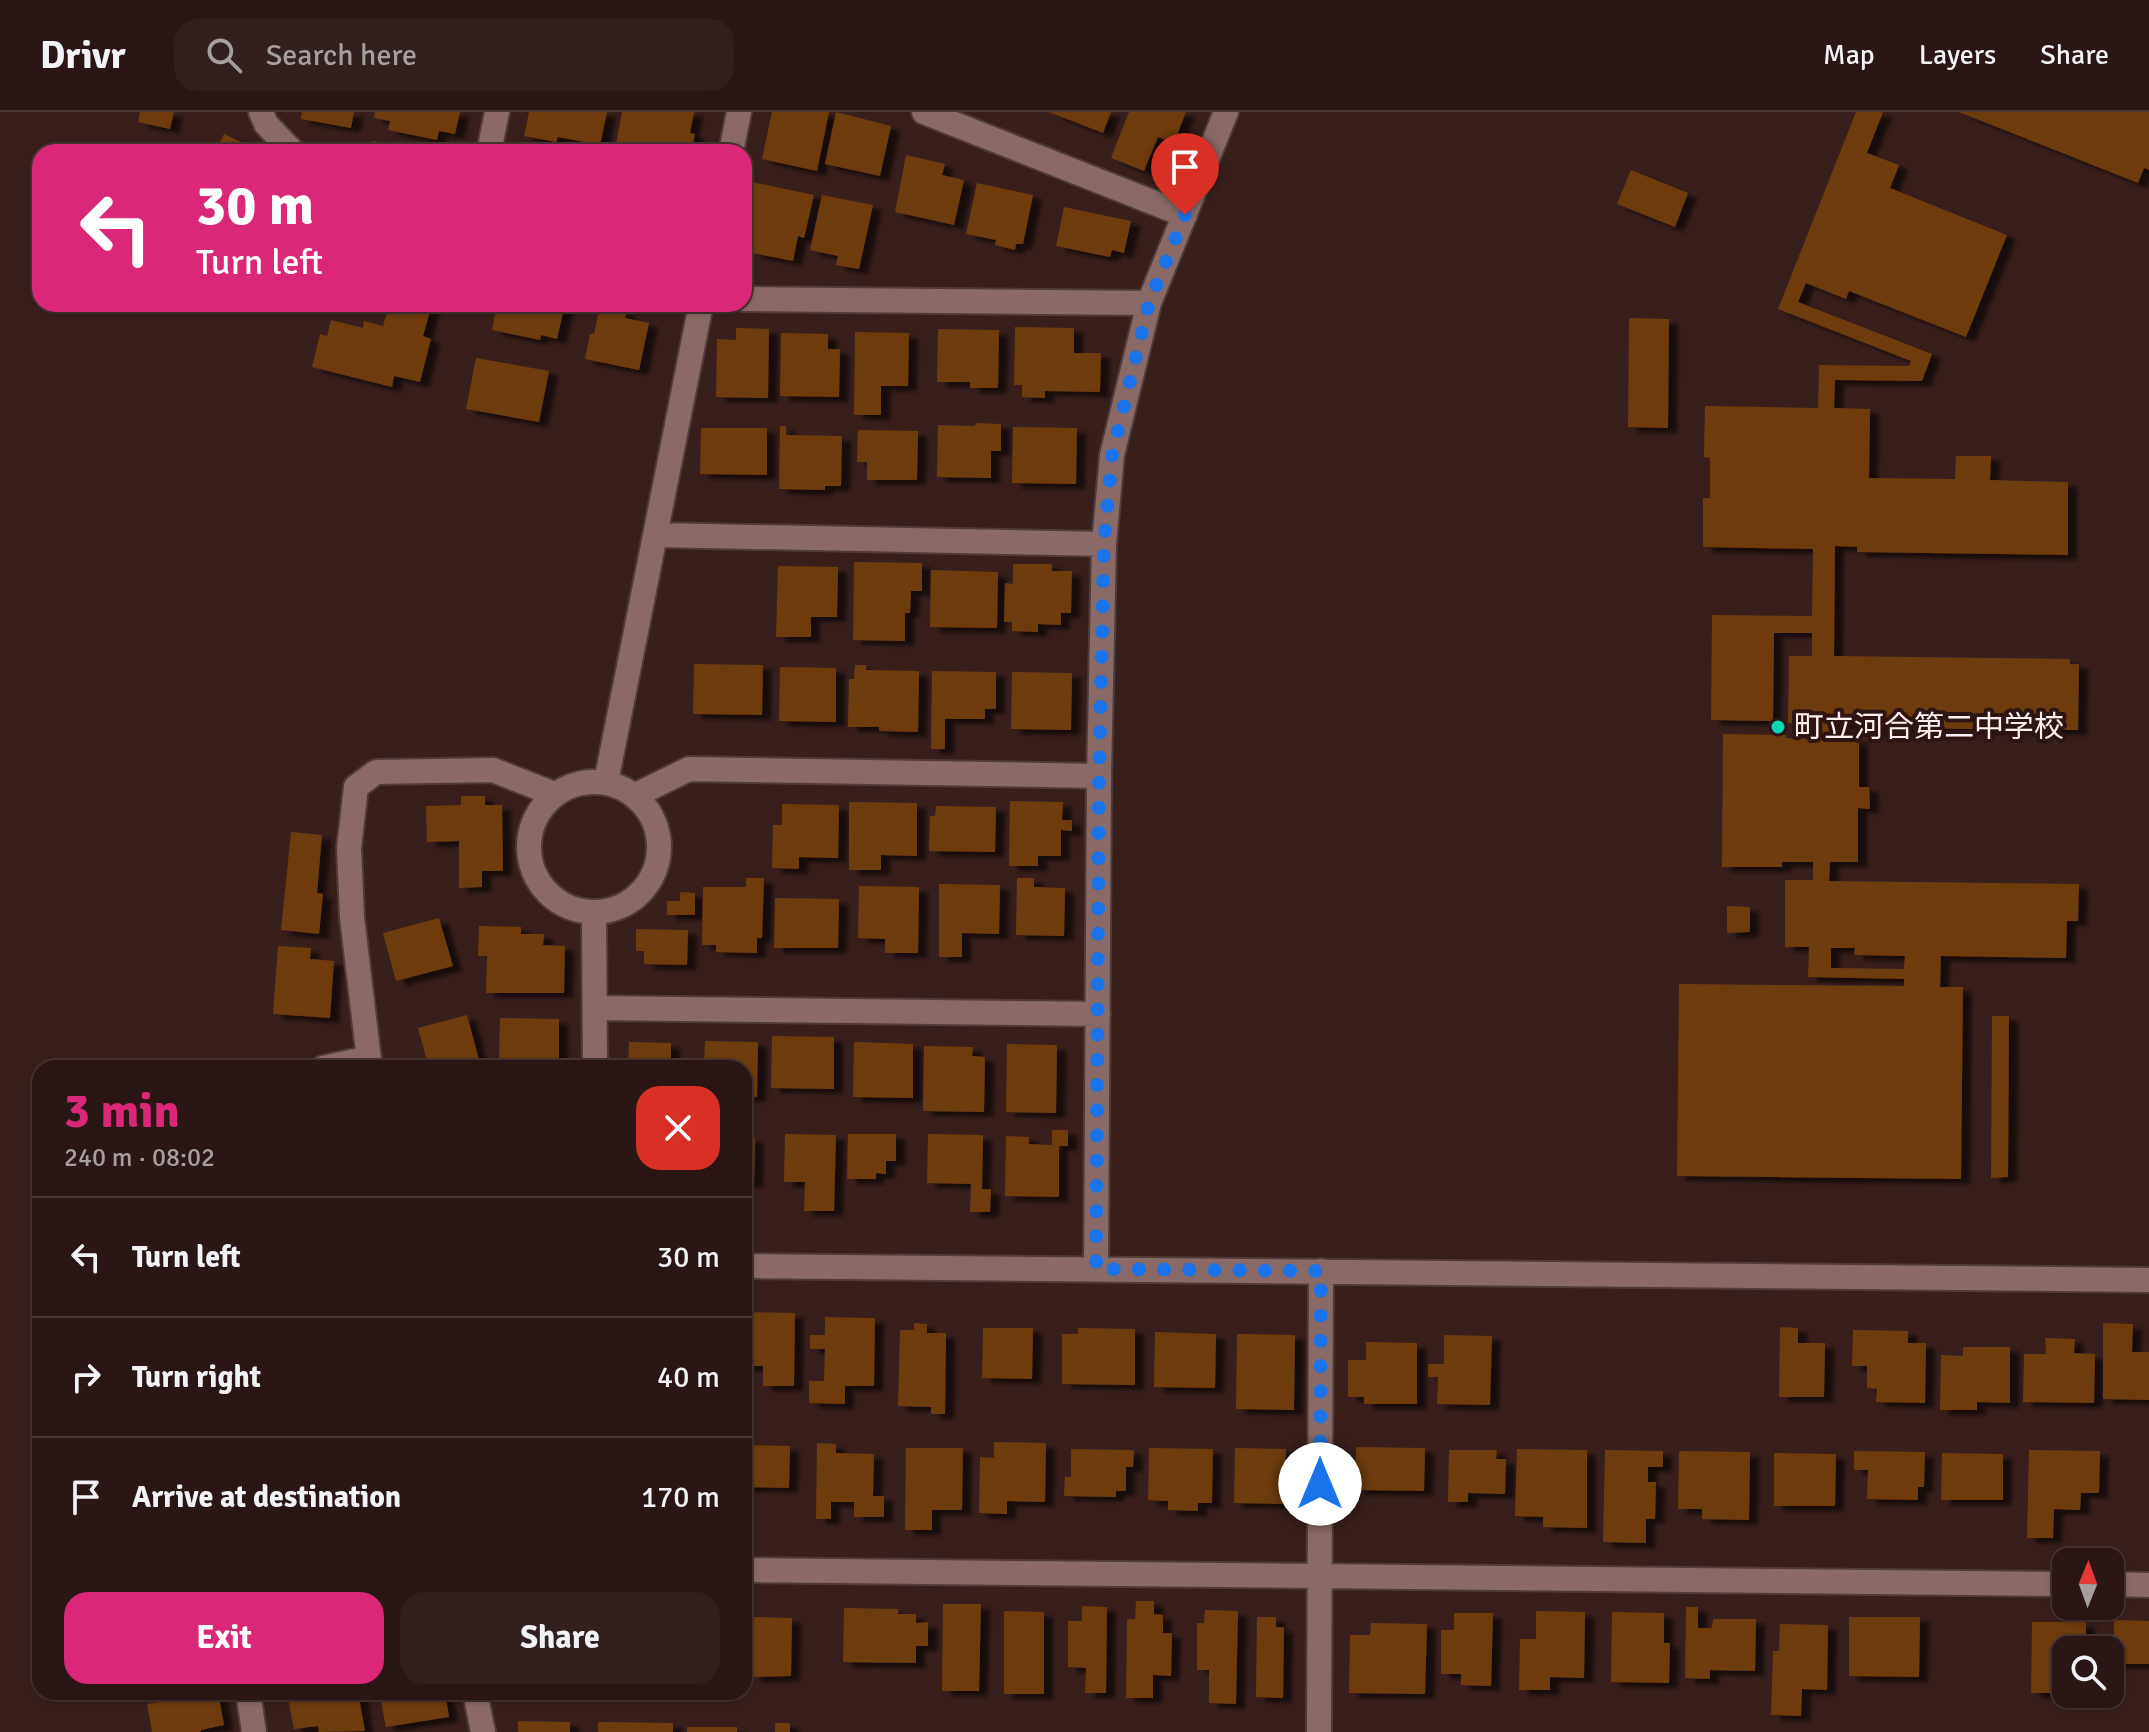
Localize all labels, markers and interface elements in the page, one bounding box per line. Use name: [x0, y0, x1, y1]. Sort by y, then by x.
search box: [174, 19, 734, 91]
text: Drivr: [40, 32, 126, 79]
icon: search: [202, 33, 246, 77]
text: Search here: [266, 37, 417, 74]
text: Map: [1823, 38, 1875, 72]
text: Layers: [1919, 38, 1996, 72]
text: Share: [2040, 38, 2109, 72]
pin: [1151, 133, 1219, 215]
icon: arrive: [1163, 145, 1207, 189]
text: 30 m: [196, 171, 314, 240]
icon: left: [64, 176, 168, 280]
text: Turn left: [196, 240, 323, 285]
place label: 町立河合第二中学校: [1794, 709, 2064, 746]
marker: 町立河合第二中学校: [1769, 718, 1787, 736]
text: 3 min: [64, 1082, 180, 1141]
button: close: [636, 1086, 720, 1170]
text: 240 m · 08:02: [64, 1142, 215, 1174]
icon: left: [64, 1235, 108, 1279]
text: Turn left: [132, 1239, 241, 1276]
text: 30 m: [657, 1239, 720, 1276]
icon: right: [64, 1355, 108, 1399]
text: Turn right: [132, 1359, 261, 1396]
text: 40 m: [657, 1359, 720, 1396]
position arrow: [1278, 1442, 1362, 1526]
icon: arrive: [64, 1475, 108, 1519]
text: Arrive at destination: [132, 1479, 401, 1516]
text: 170 m: [641, 1479, 720, 1516]
north arrow: [2052, 1548, 2124, 1620]
map controls: [2052, 1548, 2124, 1708]
button: Exit: [64, 1592, 384, 1684]
button: Share: [400, 1592, 720, 1684]
button: search: [2052, 1636, 2124, 1708]

